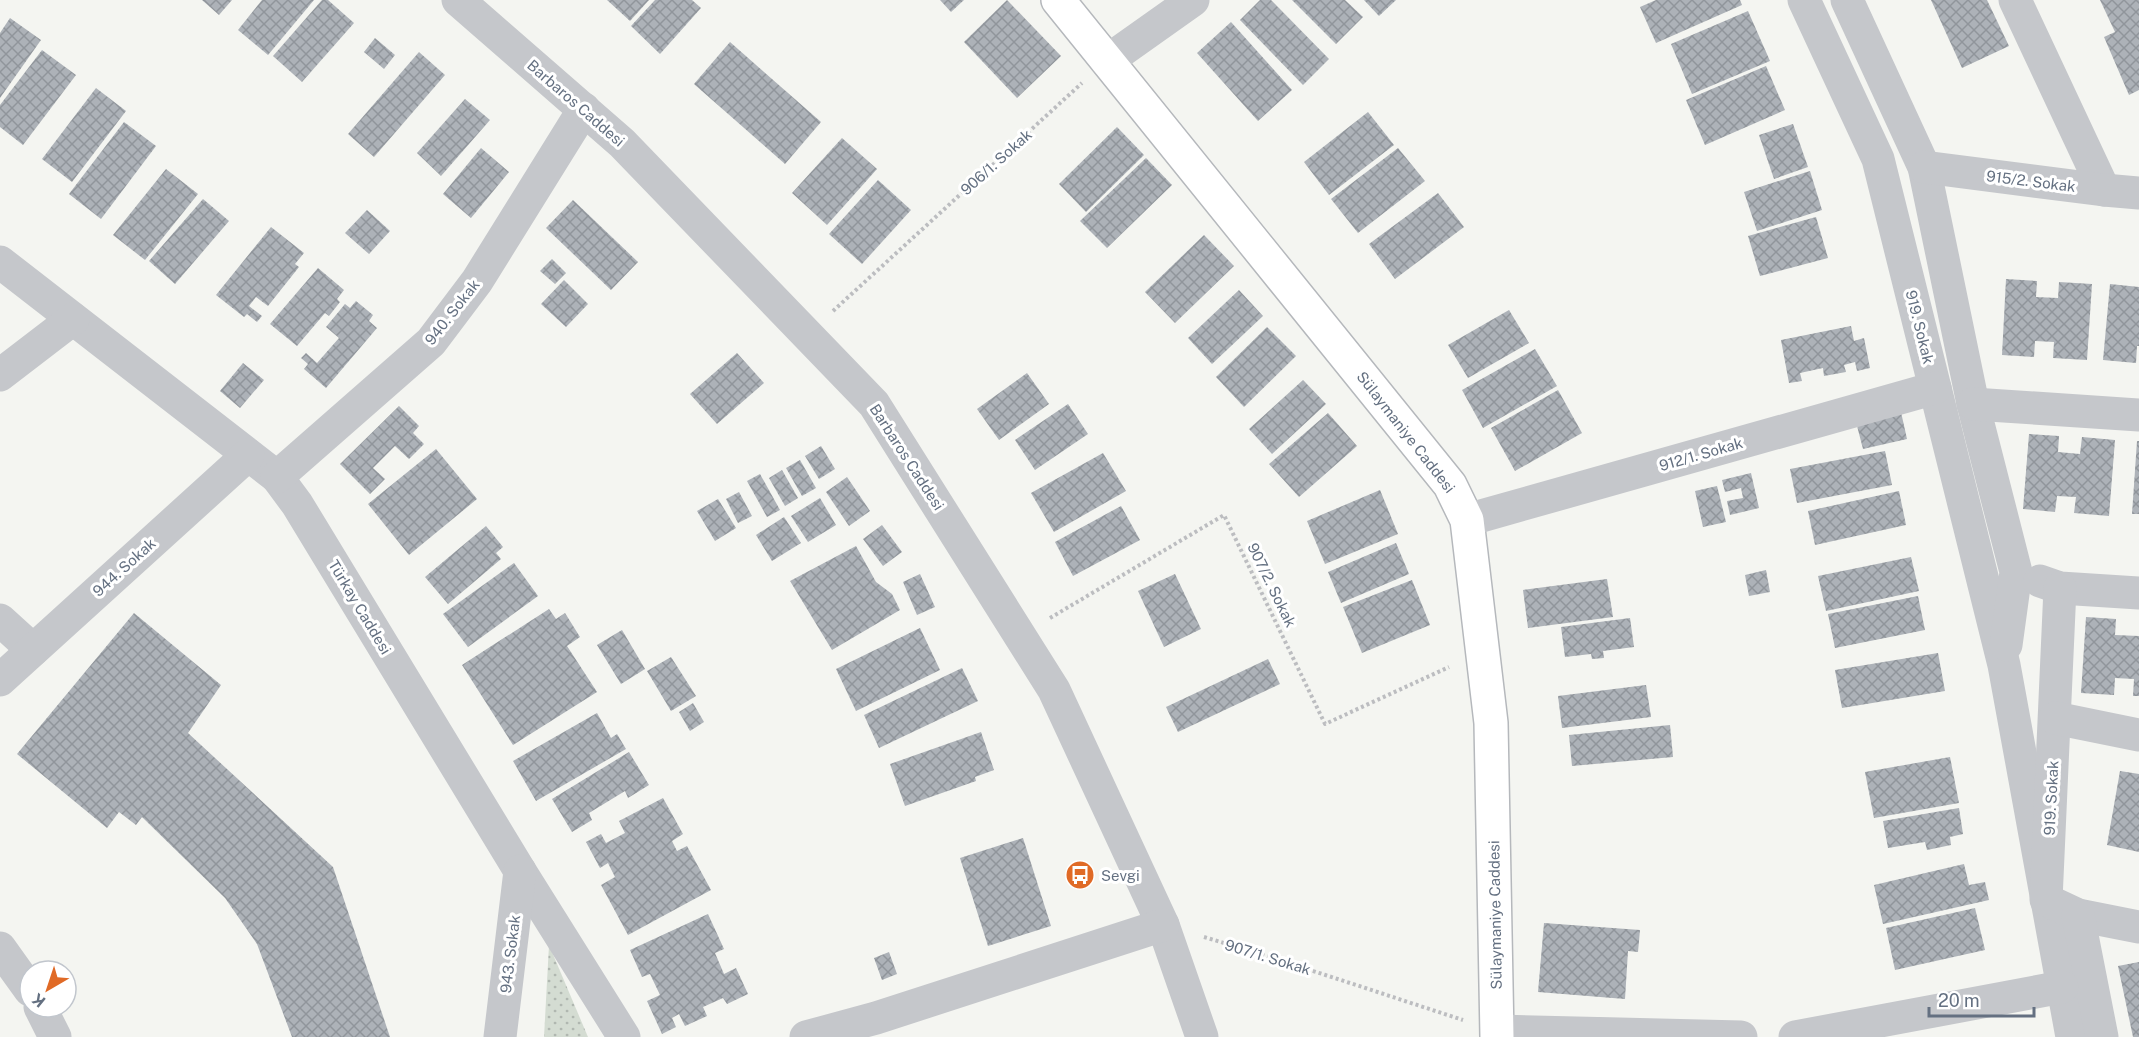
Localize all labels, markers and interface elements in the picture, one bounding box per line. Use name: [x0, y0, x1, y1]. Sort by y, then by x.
street label: Barbaros Caddesi: [524, 56, 628, 150]
street label: 906/1. Sokak: [957, 126, 1035, 198]
street label: 915/2. Sokak: [1985, 167, 2077, 195]
street label: 940. Sokak: [421, 276, 483, 348]
street label: 919. Sokak: [1903, 288, 1937, 366]
street label: Sülaymaniye Caddesi: [1353, 368, 1459, 496]
street label: Barbaros Caddesi: [866, 401, 948, 513]
street label: 912/1. Sokak: [1657, 434, 1745, 474]
street label: 944. Sokak: [89, 534, 159, 600]
street label: 907/2. Sokak: [1244, 540, 1300, 630]
street label: Türkay Caddesi: [325, 557, 395, 657]
street label: 919. Sokak: [2041, 760, 2061, 836]
street label: Sülaymaniye Caddesi: [1485, 840, 1505, 990]
bus stop icon: Sevgi: [1064, 859, 1096, 891]
place label: Sevgi: [1101, 867, 1140, 884]
street label: 943. Sokak: [497, 914, 523, 994]
street label: 907/1. Sokak: [1223, 936, 1313, 978]
north arrow: [18, 959, 78, 1019]
scale bar: [1929, 980, 2034, 1018]
text: K: [28, 989, 49, 1011]
text: 20 m: [1938, 990, 1980, 1011]

